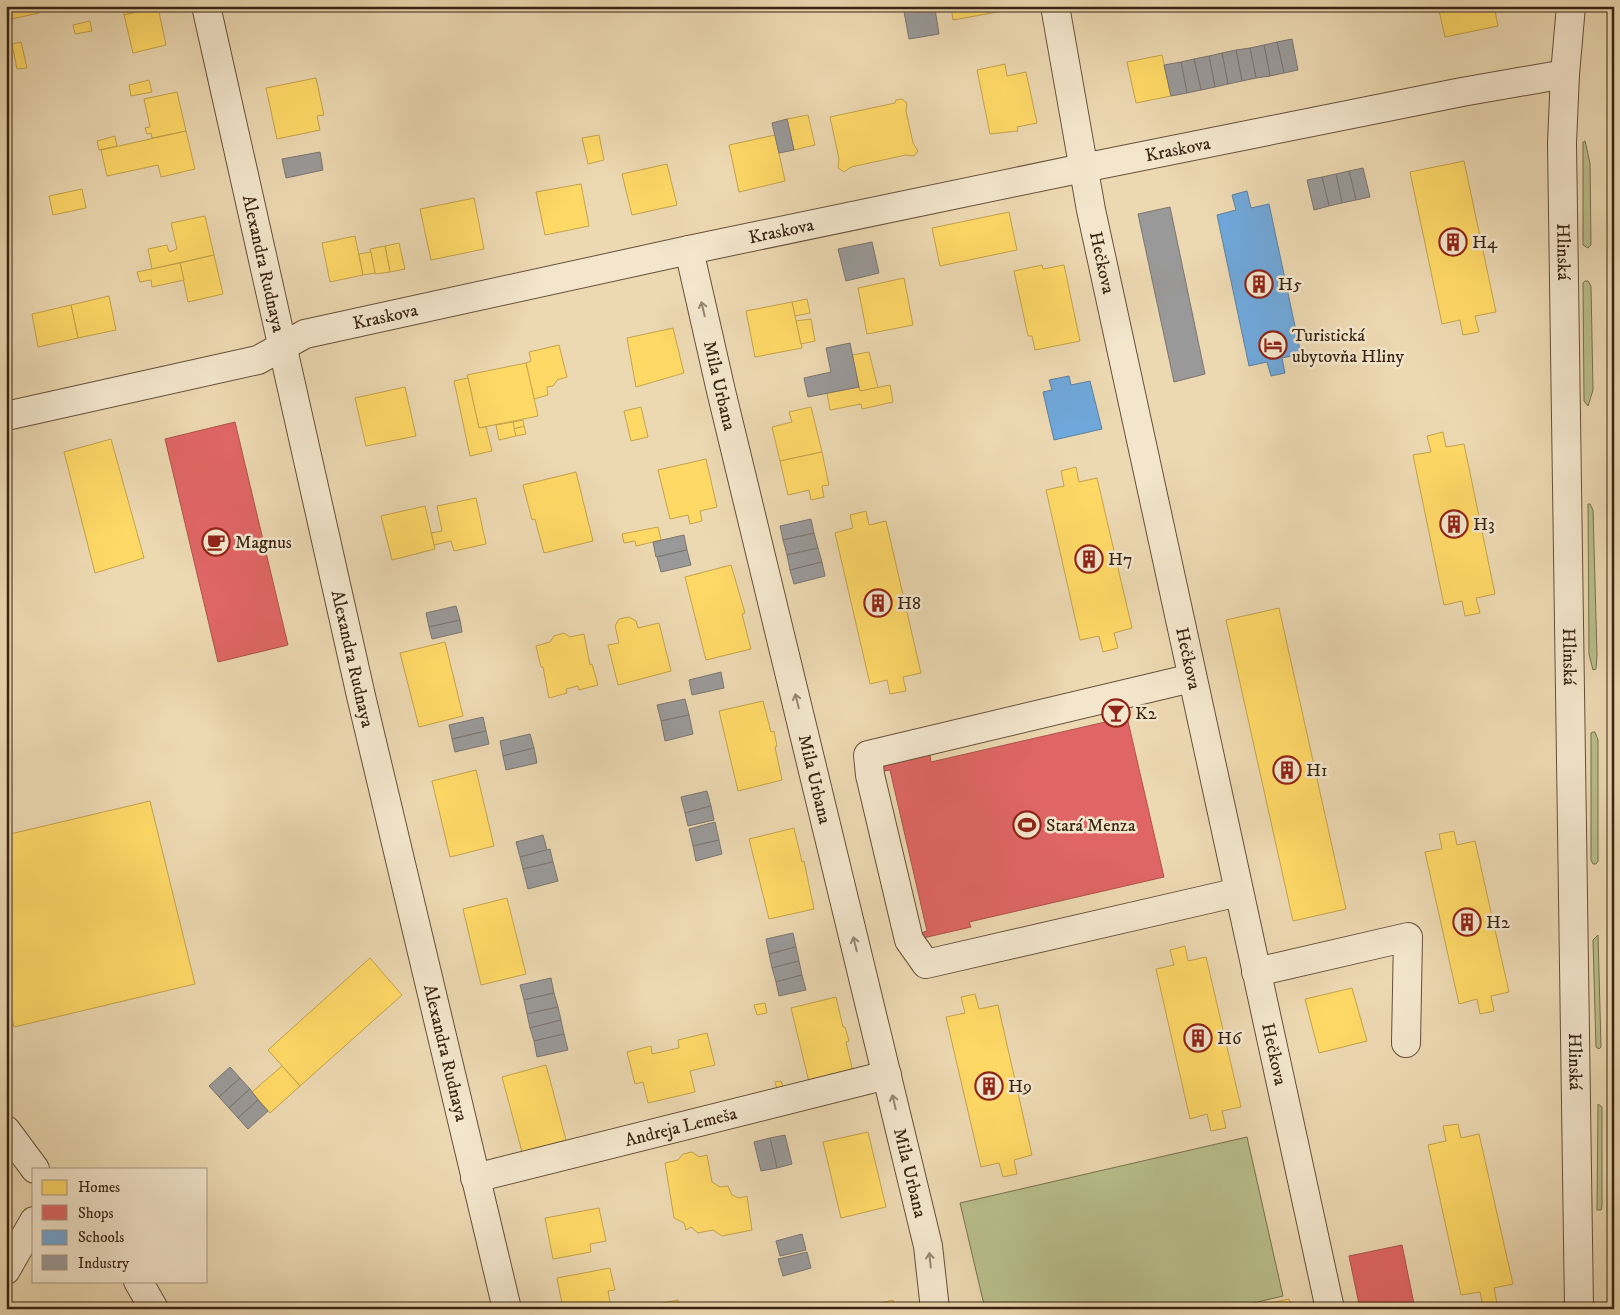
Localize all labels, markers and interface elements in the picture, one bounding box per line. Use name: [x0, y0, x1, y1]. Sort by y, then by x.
street label: Kraskova: [1143, 133, 1213, 167]
street label: Alexandra Rudnaya: [237, 193, 289, 335]
street label: Kraskova: [747, 214, 816, 249]
street label: Hlinská: [1551, 223, 1574, 281]
building icon: H4: [1438, 227, 1468, 257]
street label: Hečkova: [1084, 230, 1119, 296]
place label: H4: [1472, 232, 1498, 254]
building icon: H5: [1244, 269, 1274, 299]
place label: H5: [1278, 274, 1302, 296]
street label: Kraskova: [351, 300, 420, 335]
one-way arrow: [698, 301, 707, 317]
place label: Turistická ubytovňa Hliny: [1292, 325, 1404, 368]
hotel icon: Turistická ubytovňa Hliny: [1258, 330, 1288, 360]
street label: Mila Urbana: [698, 339, 740, 433]
building icon: H3: [1439, 509, 1469, 539]
place label: H3: [1473, 514, 1495, 536]
cafe icon: Magnus: [201, 527, 231, 557]
place label: Magnus: [235, 532, 292, 554]
building icon: H7: [1074, 544, 1104, 574]
place label: H7: [1108, 549, 1133, 571]
street label: Alexandra Rudnaya: [326, 588, 378, 730]
building icon: H8: [863, 588, 893, 618]
place label: H8: [897, 593, 921, 615]
street label: Hečkova: [1170, 625, 1205, 692]
street label: Hlinská: [1557, 628, 1580, 686]
one-way arrow: [792, 694, 801, 710]
bar icon: K2: [1101, 698, 1131, 728]
place label: K2: [1135, 703, 1157, 725]
street label: Mila Urbana: [793, 732, 836, 827]
building icon: H1: [1272, 755, 1302, 785]
place label: H1: [1306, 760, 1328, 782]
sports icon: Stará Menza: [1012, 810, 1042, 840]
place label: Stará Menza: [1046, 815, 1136, 837]
building icon: H2: [1452, 907, 1482, 937]
place label: H2: [1486, 912, 1510, 934]
one-way arrow: [850, 937, 859, 953]
street label: Alexandra Rudnaya: [418, 982, 472, 1124]
street label: Hečkova: [1256, 1021, 1291, 1088]
building icon: H6: [1183, 1023, 1213, 1053]
place label: H6: [1217, 1028, 1242, 1050]
street label: Hlinská: [1563, 1033, 1586, 1091]
building icon: H9: [974, 1071, 1004, 1101]
place label: H9: [1008, 1076, 1032, 1098]
one-way arrow: [889, 1094, 898, 1110]
street label: Andreja Lemeša: [623, 1103, 740, 1152]
street label: Mila Urbana: [888, 1126, 931, 1220]
legend: [32, 1168, 208, 1282]
text: Homes: [78, 1178, 120, 1197]
text: Shops: [78, 1204, 114, 1223]
text: Schools: [78, 1228, 124, 1247]
one-way arrow: [925, 1253, 935, 1269]
text: Industry: [78, 1254, 130, 1273]

